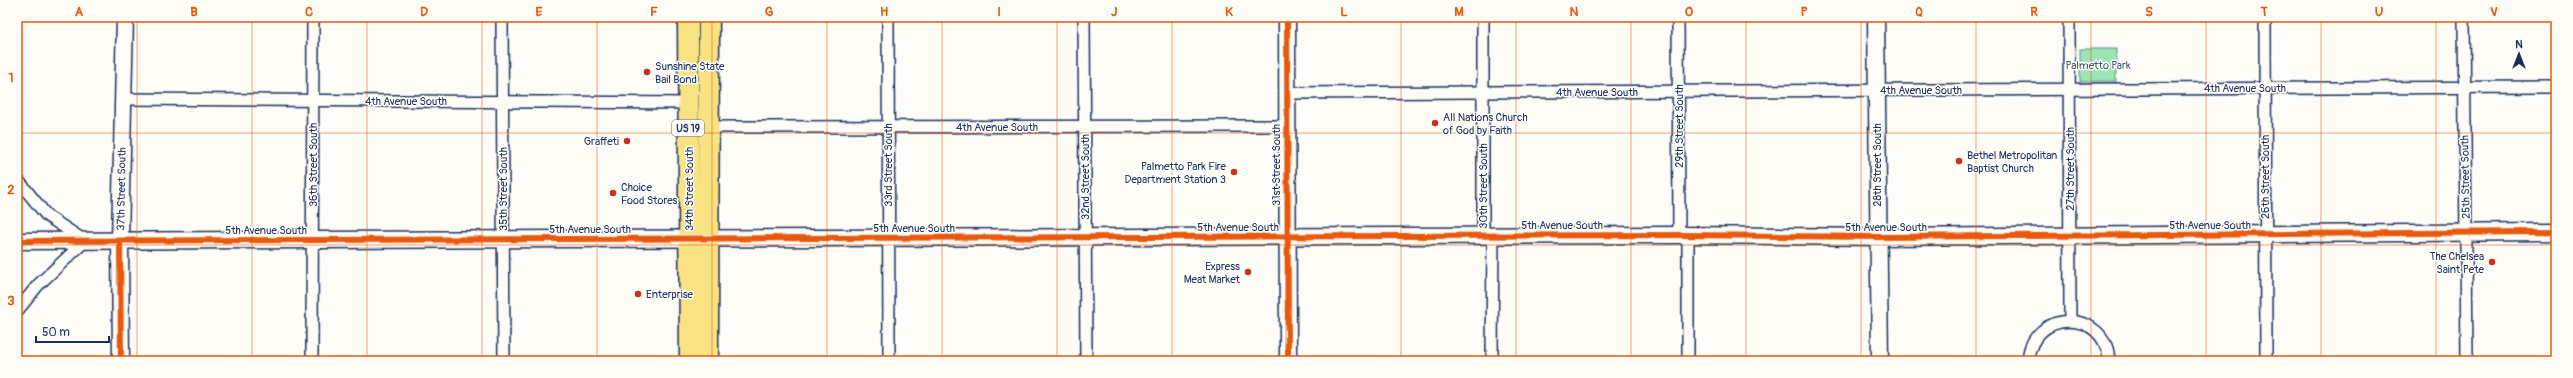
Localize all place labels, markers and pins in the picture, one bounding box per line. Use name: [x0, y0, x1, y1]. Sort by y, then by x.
place label: Sunshine State Bail Bond: [655, 60, 725, 86]
marker: Sunshine State Bail Bond: [642, 67, 652, 77]
place label: All Nations Church of God by Faith: [1443, 111, 1528, 137]
marker: All Nations Church of God by Faith: [1430, 118, 1440, 128]
place label: Graffeti: [584, 135, 619, 148]
marker: Graffeti: [622, 136, 632, 146]
place label: Bethel Metropolitan Baptist Church: [1967, 149, 2057, 175]
marker: Bethel Metropolitan Baptist Church: [1954, 156, 1964, 166]
place label: Palmetto Park Fire Department Station 3: [1125, 160, 1227, 186]
marker: Palmetto Park Fire Department Station 3: [1229, 167, 1239, 177]
place label: Choice Food Stores: [621, 181, 678, 207]
marker: Choice Food Stores: [608, 188, 618, 198]
place label: The Chelsea Saint Pete: [2429, 250, 2485, 276]
marker: The Chelsea Saint Pete: [2487, 257, 2497, 267]
place label: Express Meat Market: [1184, 260, 1241, 286]
marker: Express Meat Market: [1243, 267, 1253, 277]
place label: Enterprise: [646, 288, 694, 301]
marker: Enterprise: [633, 289, 643, 299]

